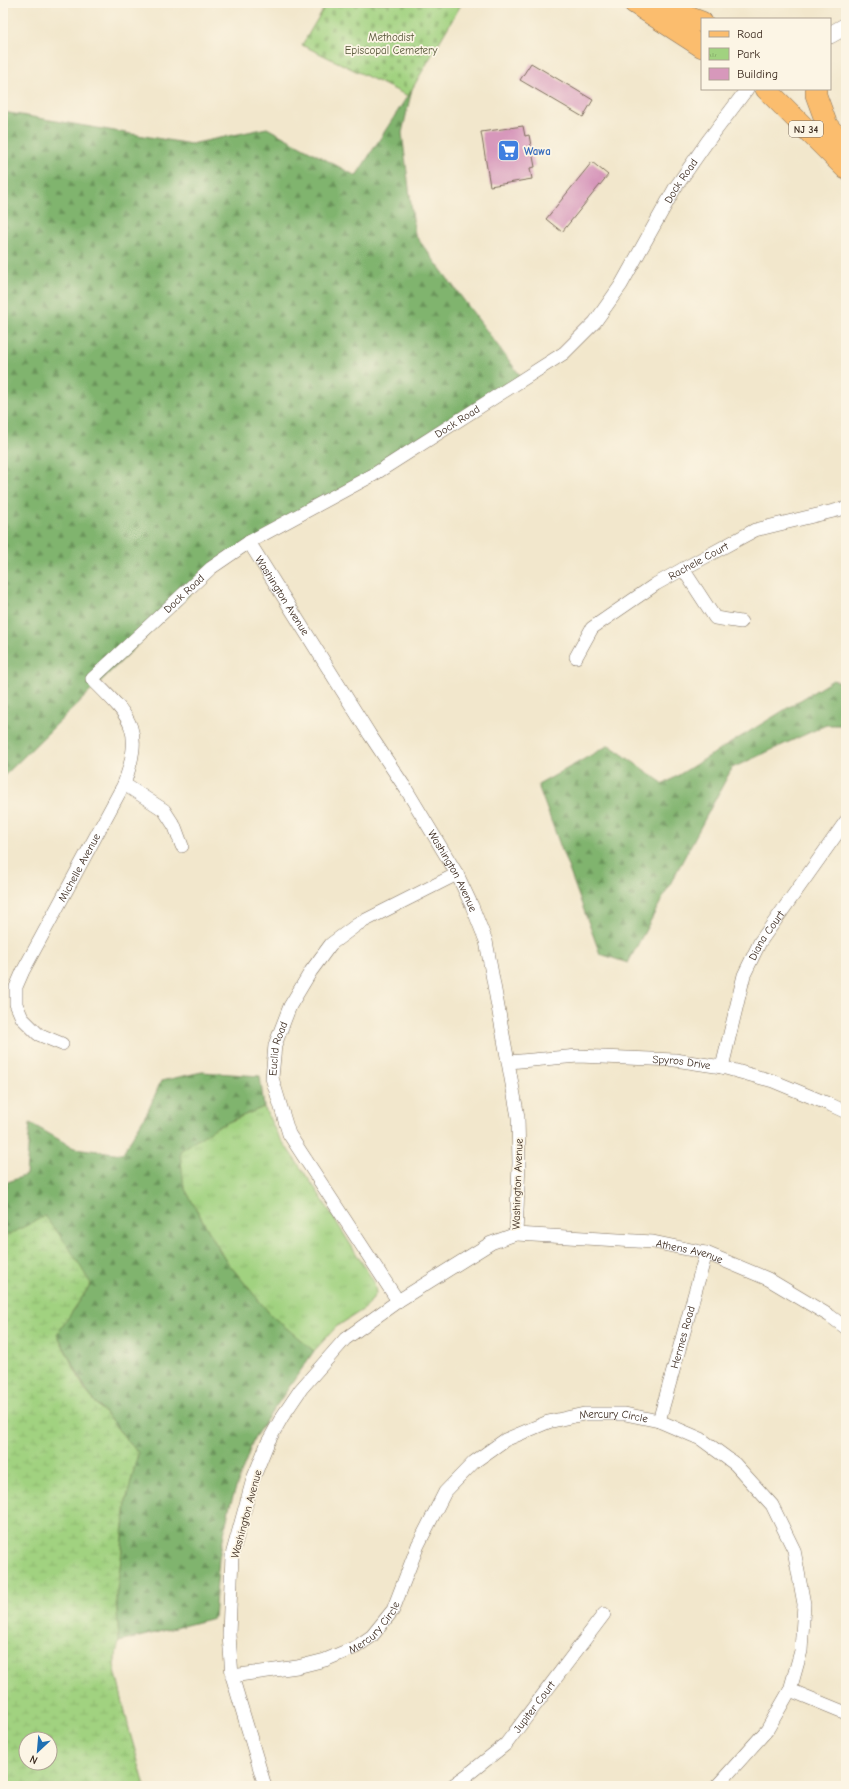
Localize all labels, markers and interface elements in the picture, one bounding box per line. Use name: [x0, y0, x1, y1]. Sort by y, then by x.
legend: [701, 18, 831, 90]
text: Road: [737, 27, 763, 41]
park label: Methodist Episcopal Cemetery: [345, 31, 437, 57]
text: Park: [737, 47, 760, 61]
text: Building: [737, 67, 778, 81]
road number: NJ 34: [789, 121, 823, 137]
supermarket icon: Wawa: [495, 138, 521, 164]
place label: Wawa: [524, 145, 551, 158]
street label: Dock Road: [662, 156, 701, 206]
street label: Dock Road: [432, 402, 482, 441]
street label: Rachele Court: [666, 539, 731, 583]
street label: Washington Avenue: [252, 553, 312, 638]
street label: Dock Road: [161, 572, 207, 616]
street label: Washington Avenue: [425, 828, 480, 914]
street label: Michelle Avenue: [56, 831, 103, 904]
street label: Diana Court: [746, 908, 788, 963]
street label: Euclid Road: [266, 1020, 291, 1077]
street label: Spyros Drive: [652, 1053, 712, 1072]
street label: Washington Avenue: [509, 1138, 526, 1230]
street label: Athens Avenue: [655, 1237, 725, 1267]
street label: Hermes Road: [668, 1304, 698, 1370]
street label: Mercury Circle: [578, 1407, 650, 1426]
street label: Washington Avenue: [228, 1468, 265, 1560]
street label: Mercury Circle: [347, 1599, 403, 1656]
street label: Jupiter Court: [511, 1678, 559, 1735]
north arrow: [18, 1731, 58, 1771]
text: N: [28, 1752, 40, 1767]

